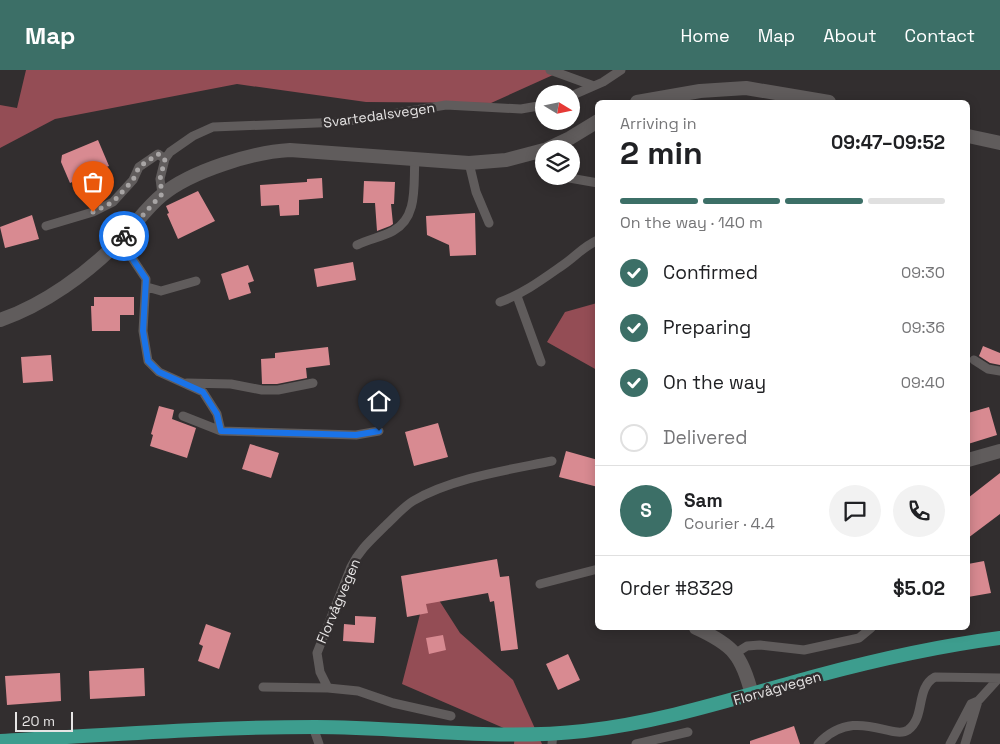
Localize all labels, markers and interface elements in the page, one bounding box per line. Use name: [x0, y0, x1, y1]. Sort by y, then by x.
text: Map: [25, 20, 75, 51]
text: Home: [681, 24, 730, 47]
text: Map: [758, 24, 795, 47]
text: About: [823, 24, 877, 47]
text: Contact: [905, 24, 975, 47]
north arrow: [535, 85, 580, 130]
map controls: [535, 85, 580, 185]
street label: Svartedalsvegen: [322, 98, 436, 132]
text: Arriving in: [620, 113, 697, 134]
text: 09:47–09:52: [831, 130, 945, 155]
text: 2 min: [620, 133, 703, 173]
button: layers: [535, 140, 580, 185]
pin: [72, 161, 114, 212]
icon: bag: [79, 168, 107, 196]
courier: [99, 211, 149, 261]
text: On the way · 140 m: [620, 212, 763, 233]
icon: bike: [110, 222, 138, 250]
icon: check: [620, 259, 648, 287]
text: Confirmed: [663, 260, 758, 285]
text: 09:30: [901, 262, 945, 283]
icon: check: [620, 314, 648, 342]
text: Preparing: [663, 315, 751, 340]
text: 09:36: [901, 317, 945, 338]
icon: check: [620, 369, 648, 397]
text: On the way: [663, 370, 766, 395]
text: 09:40: [901, 372, 945, 393]
pin: [358, 380, 400, 431]
icon: home: [365, 387, 393, 415]
text: Delivered: [663, 425, 748, 450]
button: chat: [829, 485, 881, 537]
button: phone: [893, 485, 945, 537]
text: Sam: [684, 488, 723, 513]
text: S: [640, 498, 652, 523]
text: Courier · 4.4: [684, 513, 775, 534]
street label: Florvågvegen: [312, 556, 364, 646]
text: Order #8329: [620, 576, 733, 601]
text: $5.02: [893, 576, 945, 601]
street label: Florvågvegen: [731, 667, 823, 709]
scale bar: [15, 709, 72, 732]
text: 20 m: [22, 712, 55, 730]

